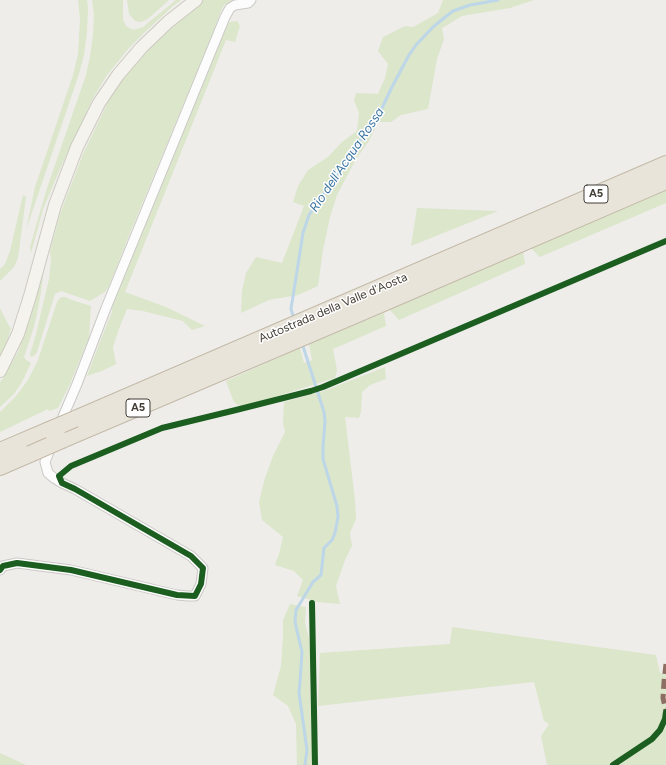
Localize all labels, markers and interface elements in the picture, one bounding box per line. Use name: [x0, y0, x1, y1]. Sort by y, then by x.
water label: Rio dell'Acqua Rossa: [306, 105, 388, 215]
road number: A5: [584, 185, 608, 203]
street label: Autostrada della Valle d'Aosta: [257, 270, 409, 346]
road number: A5: [126, 399, 150, 417]

